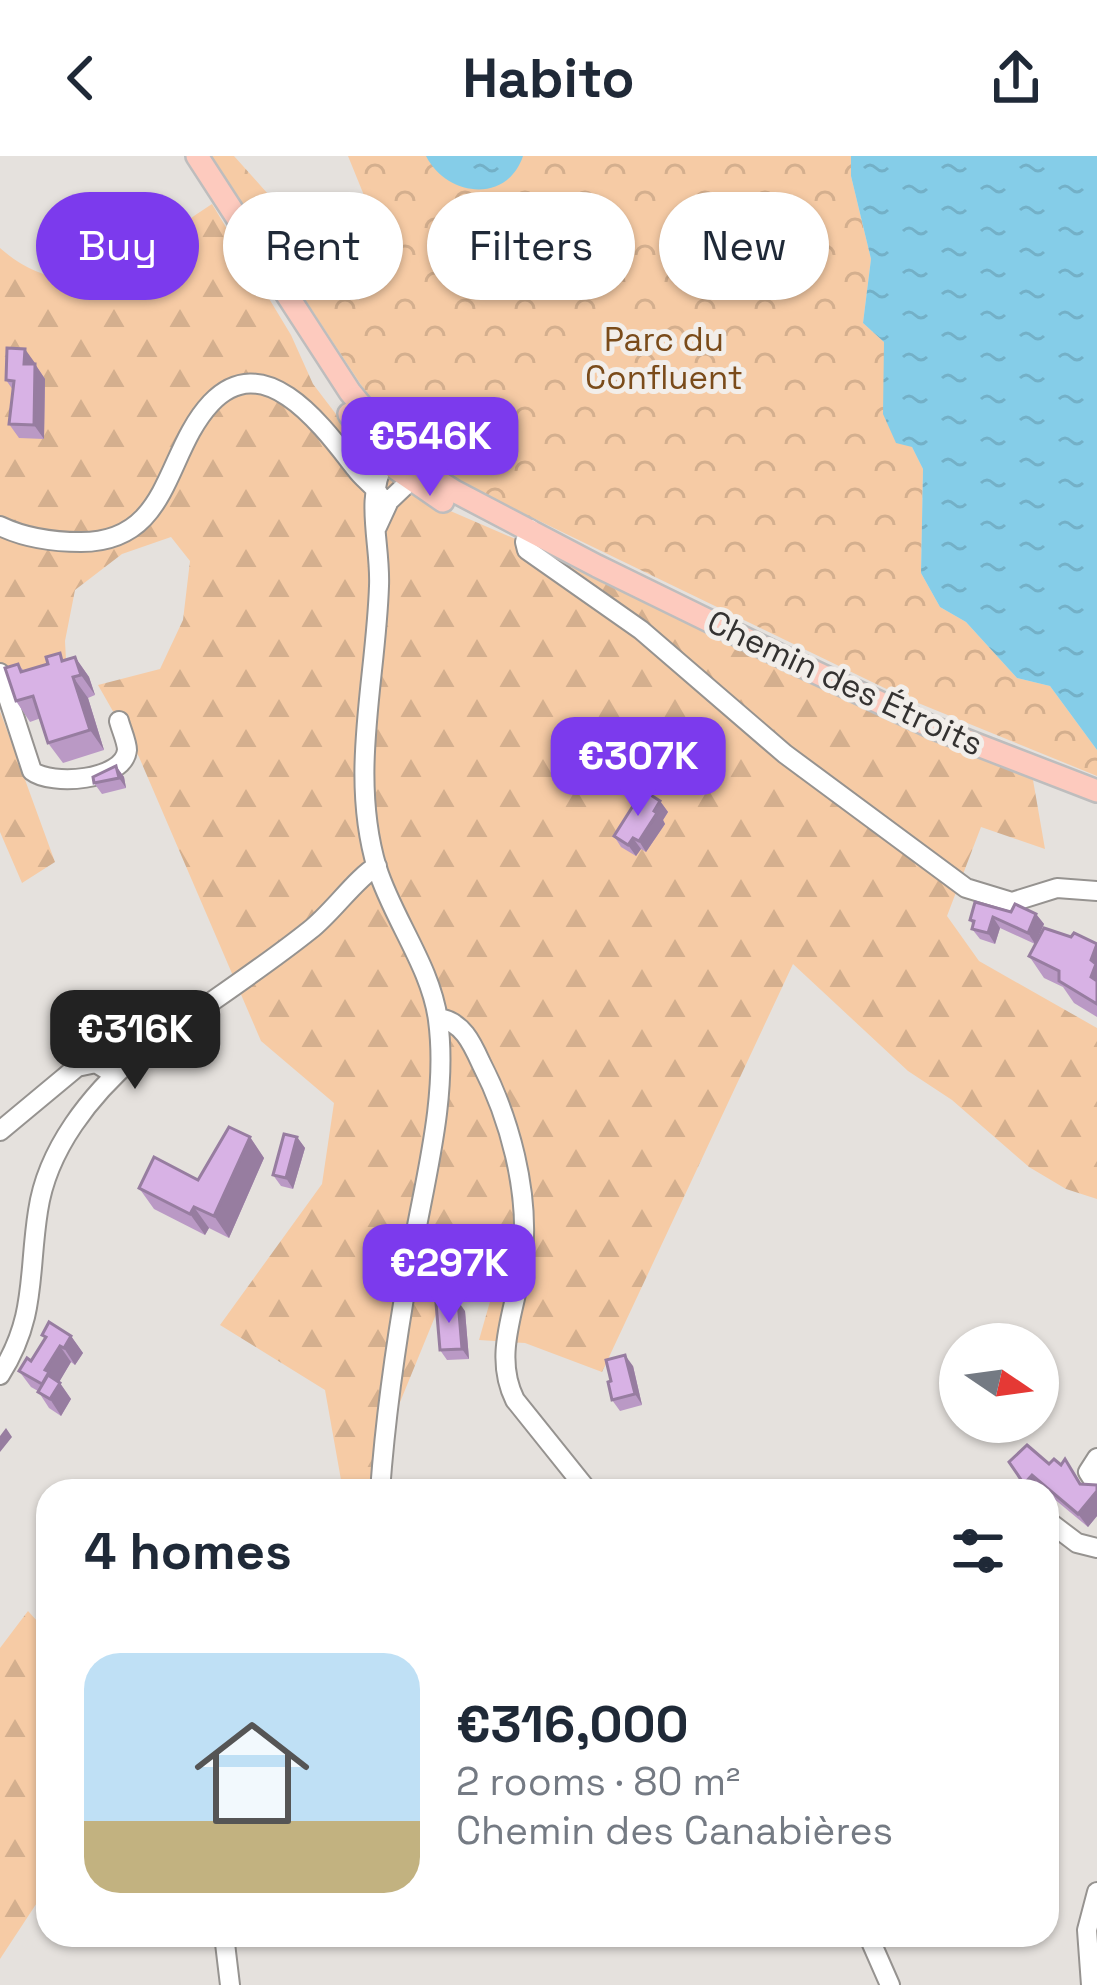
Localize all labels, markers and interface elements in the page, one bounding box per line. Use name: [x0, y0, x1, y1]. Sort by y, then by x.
text: Habito: [462, 44, 635, 113]
icon: back: [48, 45, 114, 111]
icon: share: [983, 45, 1049, 111]
chip: Buy: [36, 192, 199, 300]
chip: Rent: [223, 192, 403, 300]
chip: Filters: [427, 192, 635, 300]
chip: New: [659, 192, 829, 300]
park label: Parc du Confluent: [585, 319, 743, 399]
pin: €546K: [346, 397, 514, 499]
text: €546K: [368, 411, 492, 460]
street label: Chemin des Étroits: [700, 601, 990, 765]
pin: €307K: [554, 717, 722, 819]
text: €307K: [578, 731, 698, 780]
pin: €316K: [51, 990, 219, 1092]
text: €316K: [77, 1004, 193, 1053]
pin: €297K: [365, 1224, 533, 1326]
text: €297K: [390, 1238, 508, 1287]
north arrow: [939, 1323, 1059, 1443]
map controls: [939, 1323, 1059, 1443]
icon: filters: [945, 1518, 1011, 1584]
text: 4 homes: [84, 1519, 292, 1584]
text: €316,000: [456, 1692, 689, 1757]
icon: home: [180, 1701, 324, 1845]
text: 2 rooms · 80 m²: [456, 1757, 740, 1806]
text: Chemin des Canabières: [456, 1806, 893, 1855]

